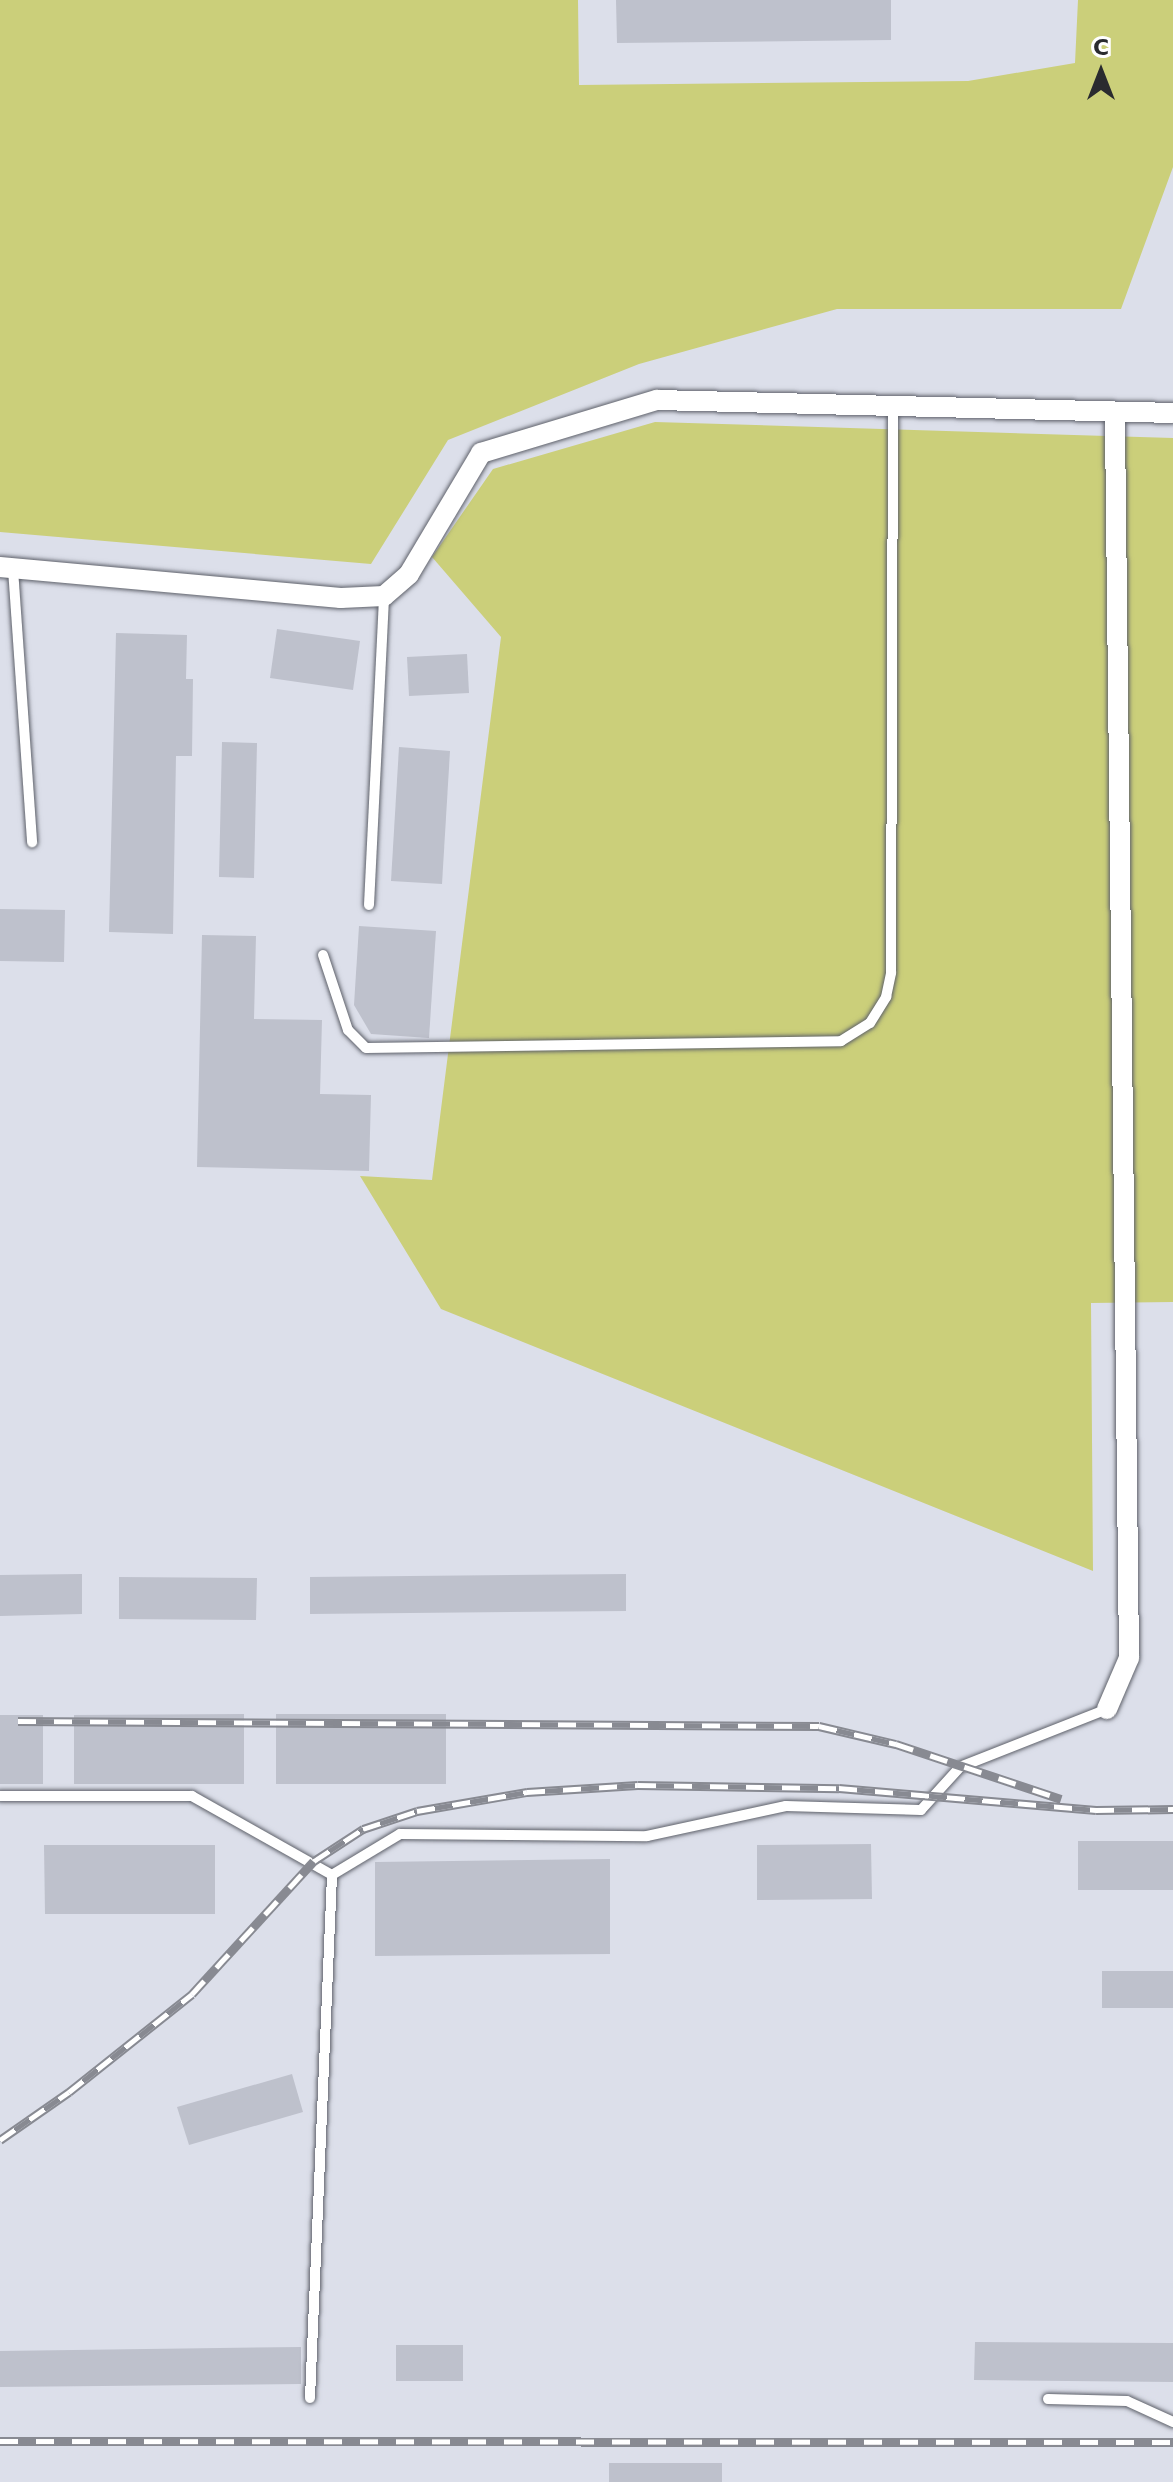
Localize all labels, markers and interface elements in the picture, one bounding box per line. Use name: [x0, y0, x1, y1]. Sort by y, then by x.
north arrow: [1061, 32, 1141, 112]
text: С: [1093, 35, 1109, 60]

